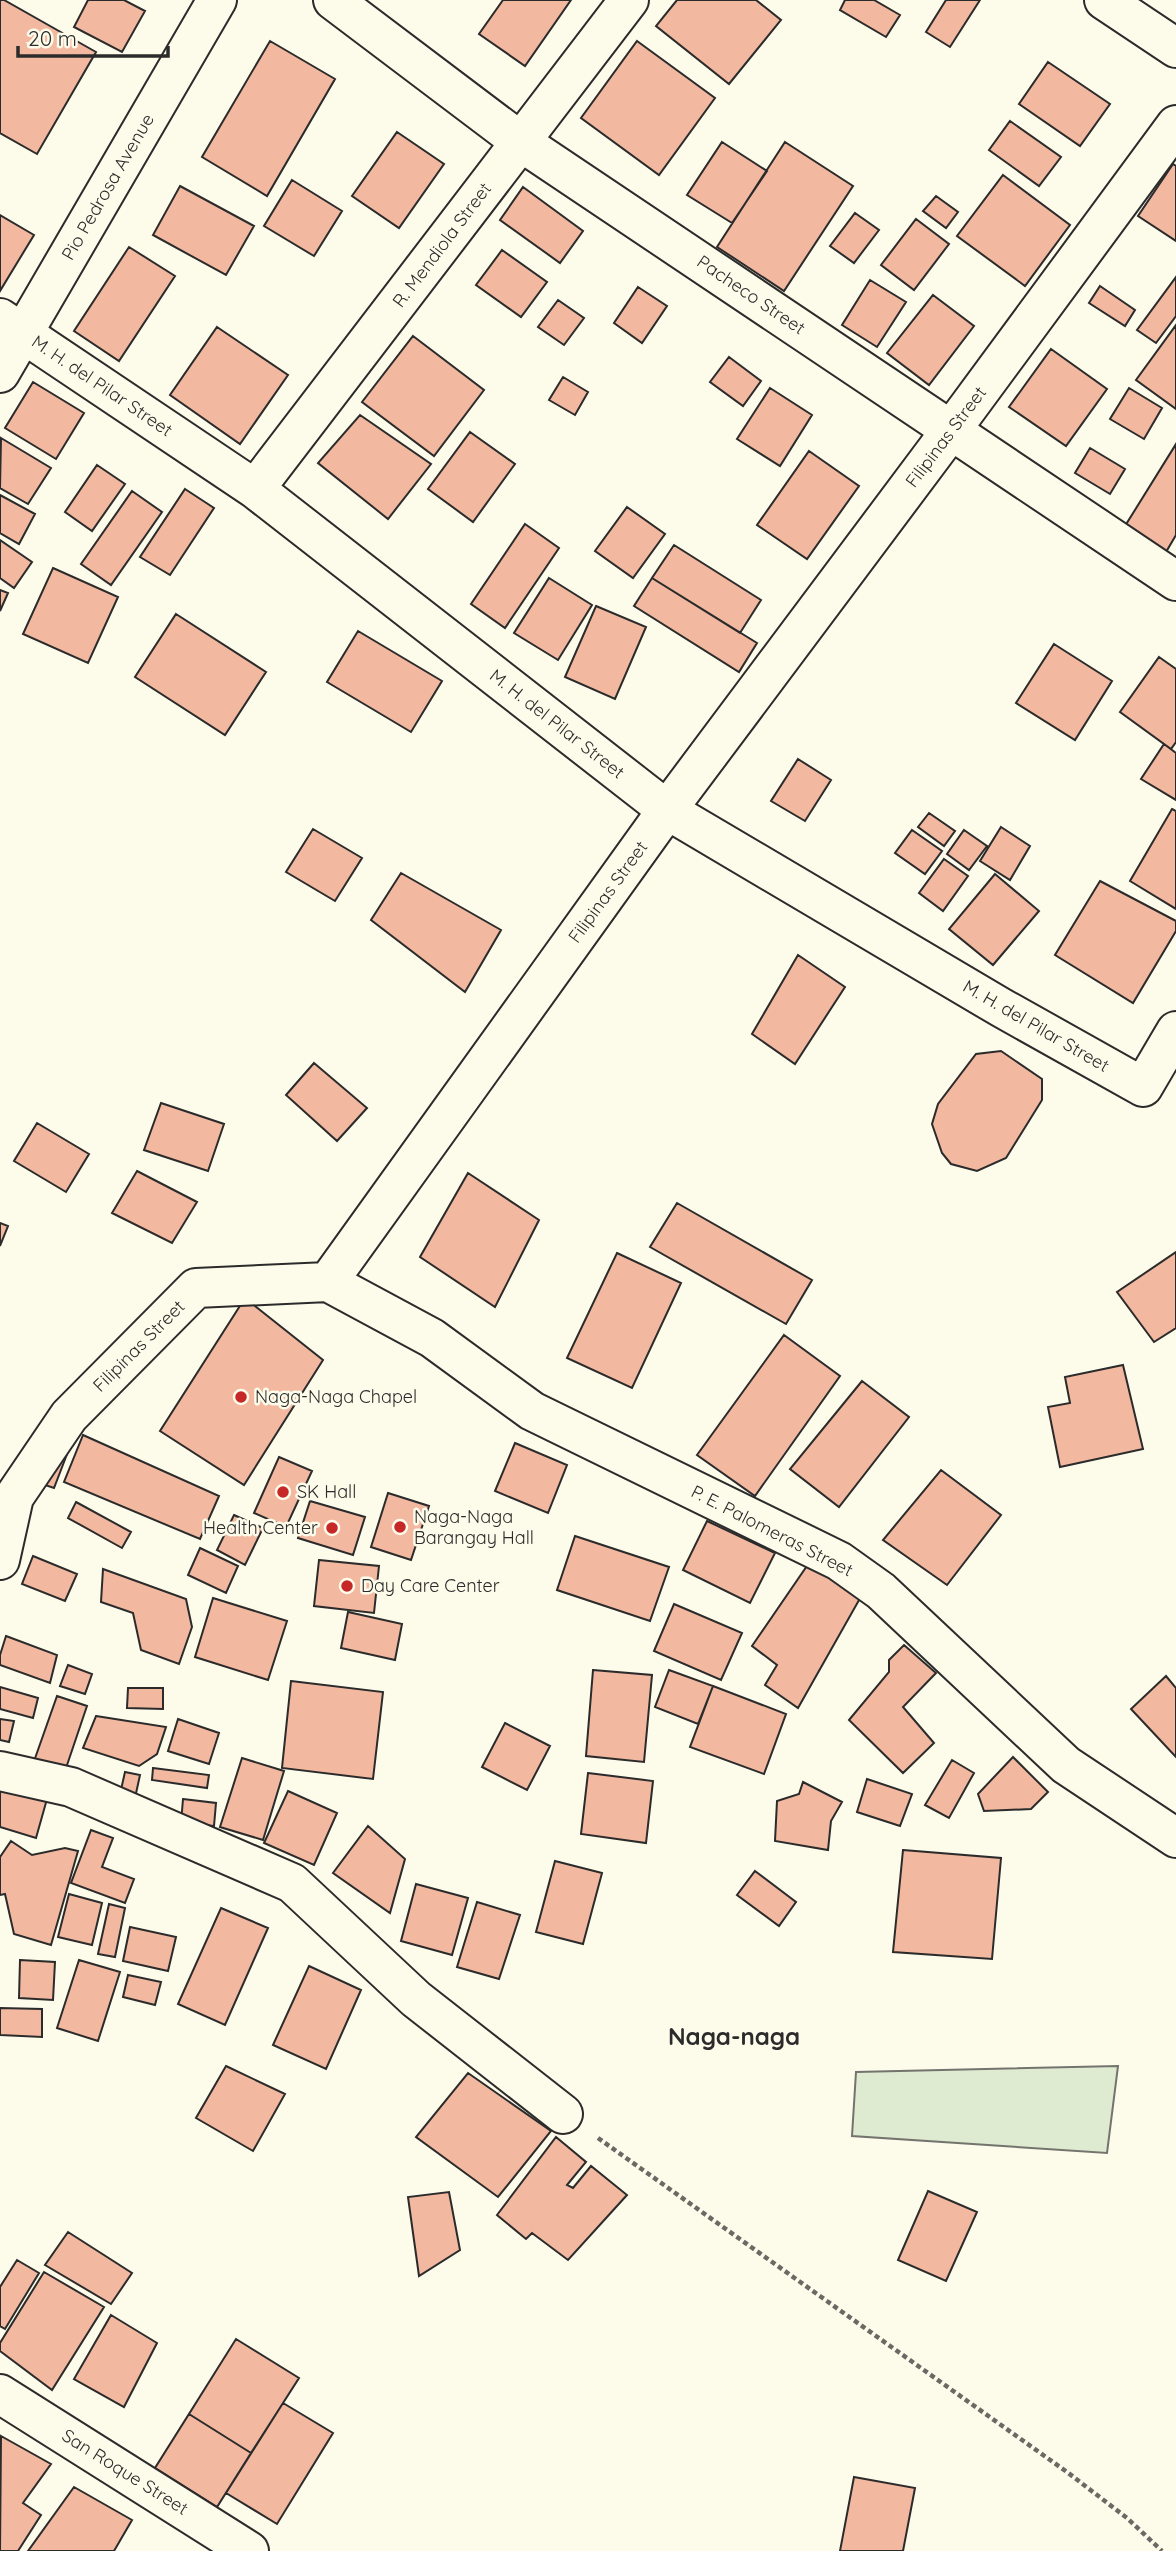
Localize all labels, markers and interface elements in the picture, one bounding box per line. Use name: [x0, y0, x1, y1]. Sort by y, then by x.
scale bar: [18, 14, 168, 58]
text: 20 m: [28, 25, 77, 51]
street label: Pio Pedrosa Avenue: [56, 109, 159, 264]
street label: R. Mendiola Street: [387, 178, 496, 312]
street label: Pacheco Street: [693, 250, 810, 339]
street label: M. H. del Pilar Street: [27, 330, 177, 441]
street label: Filipinas Street: [900, 382, 991, 492]
street label: M. H. del Pilar Street: [485, 664, 629, 783]
street label: Filipinas Street: [563, 836, 652, 947]
street label: M. H. del Pilar Street: [959, 974, 1113, 1077]
street label: Filipinas Street: [88, 1295, 189, 1396]
place label: Naga-Naga Chapel: [255, 1385, 417, 1408]
marker: Naga-Naga Chapel: [233, 1389, 249, 1405]
place label: SK Hall: [297, 1480, 356, 1503]
street label: P. E. Palomeras Street: [687, 1480, 857, 1581]
marker: SK Hall: [275, 1484, 291, 1500]
place label: Naga-Naga Barangay Hall: [414, 1505, 534, 1549]
place label: Health Center: [203, 1516, 318, 1539]
marker: Naga-Naga Barangay Hall: [392, 1519, 408, 1535]
marker: Health Center: [324, 1520, 340, 1536]
place label: Day Care Center: [361, 1574, 500, 1597]
marker: Day Care Center: [339, 1578, 355, 1594]
district label: Naga-naga: [668, 2021, 800, 2051]
street label: San Roque Street: [58, 2424, 193, 2520]

